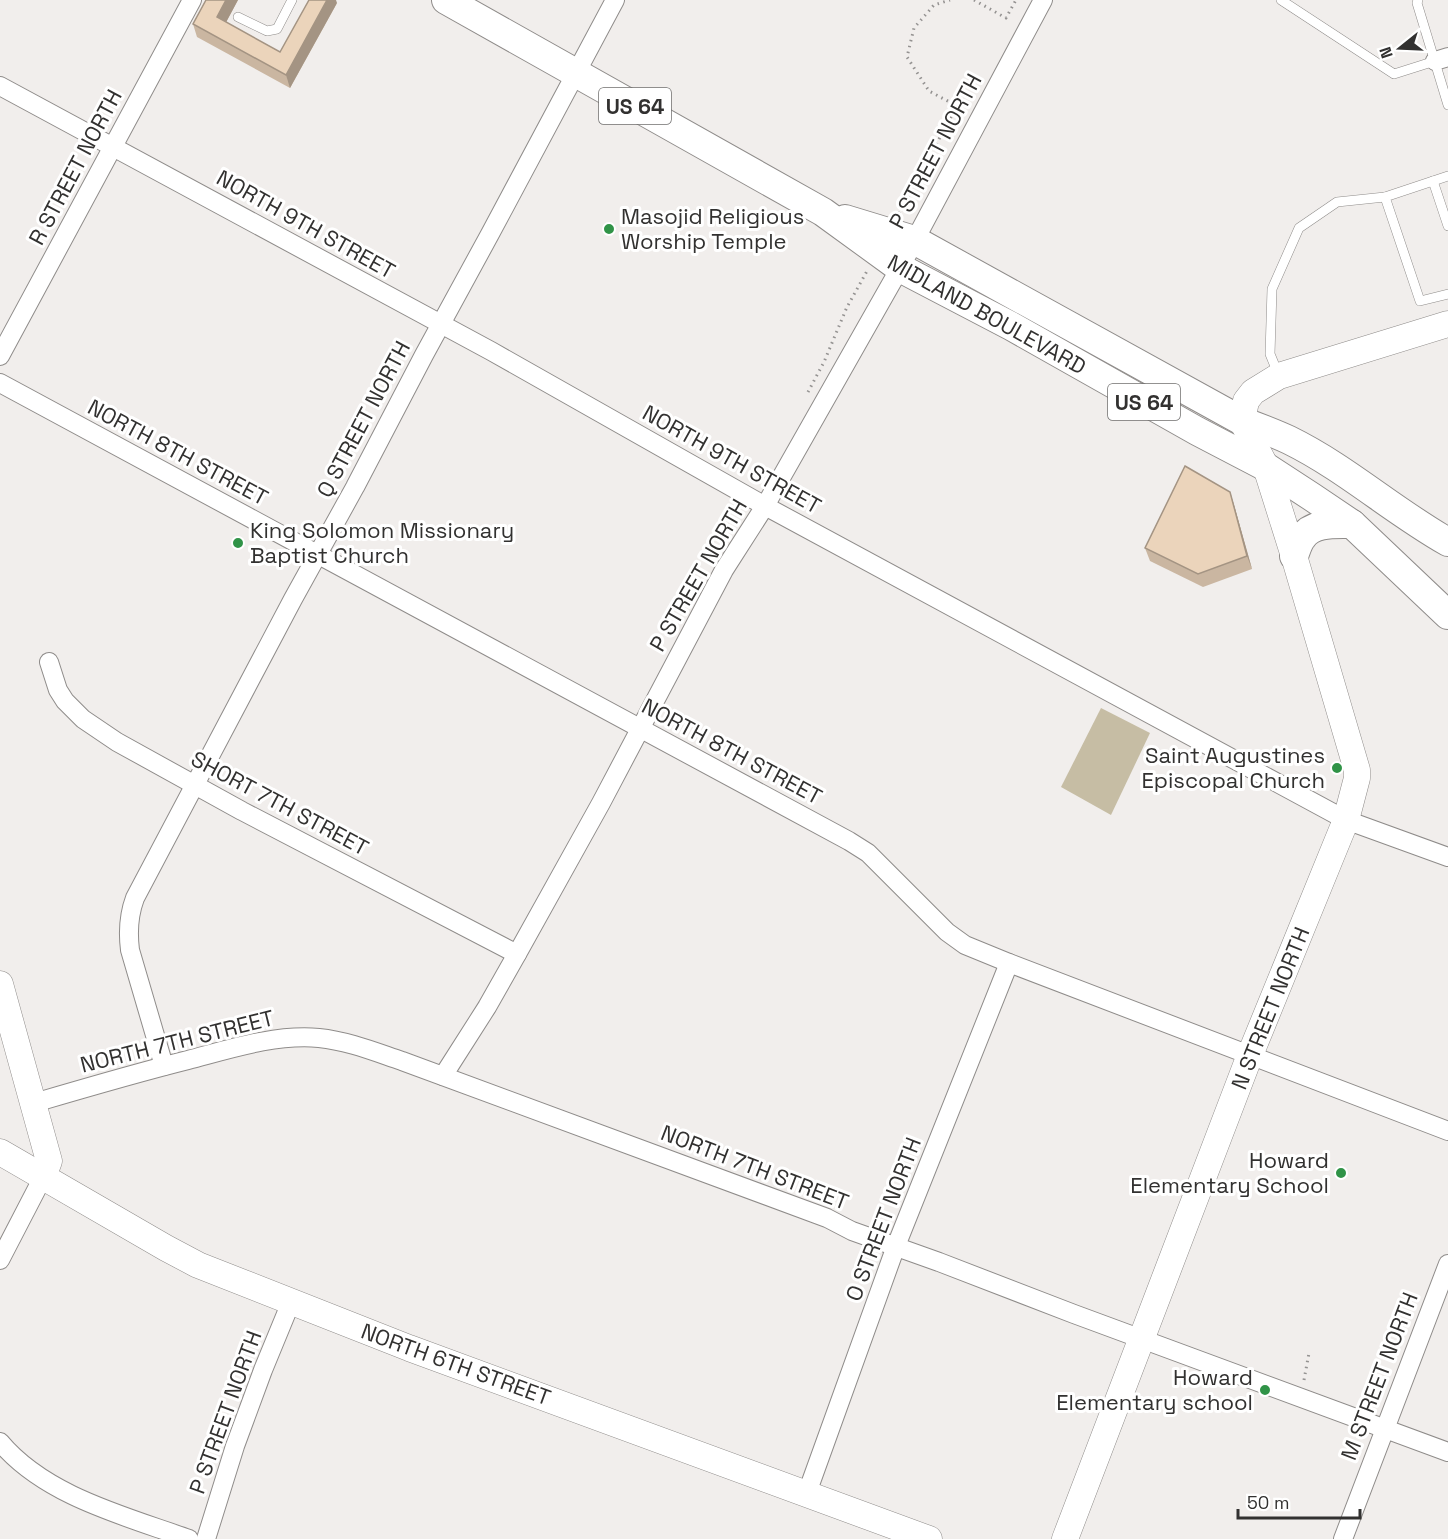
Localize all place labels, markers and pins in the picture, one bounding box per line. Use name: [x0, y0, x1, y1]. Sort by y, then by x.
place label: Masojid Religious Worship Temple: [621, 202, 804, 255]
marker: Masojid Religious Worship Temple: [602, 222, 616, 236]
place label: King Solomon Missionary Baptist Church: [250, 516, 514, 569]
marker: King Solomon Missionary Baptist Church: [231, 536, 245, 550]
place label: Saint Augustines Episcopal Church: [1141, 741, 1325, 794]
marker: Saint Augustines Episcopal Church: [1330, 761, 1344, 775]
place label: Howard Elementary School: [1130, 1146, 1329, 1199]
marker: Howard Elementary School: [1334, 1166, 1348, 1180]
place label: Howard Elementary school: [1056, 1363, 1253, 1416]
marker: Howard Elementary school: [1258, 1383, 1272, 1397]

